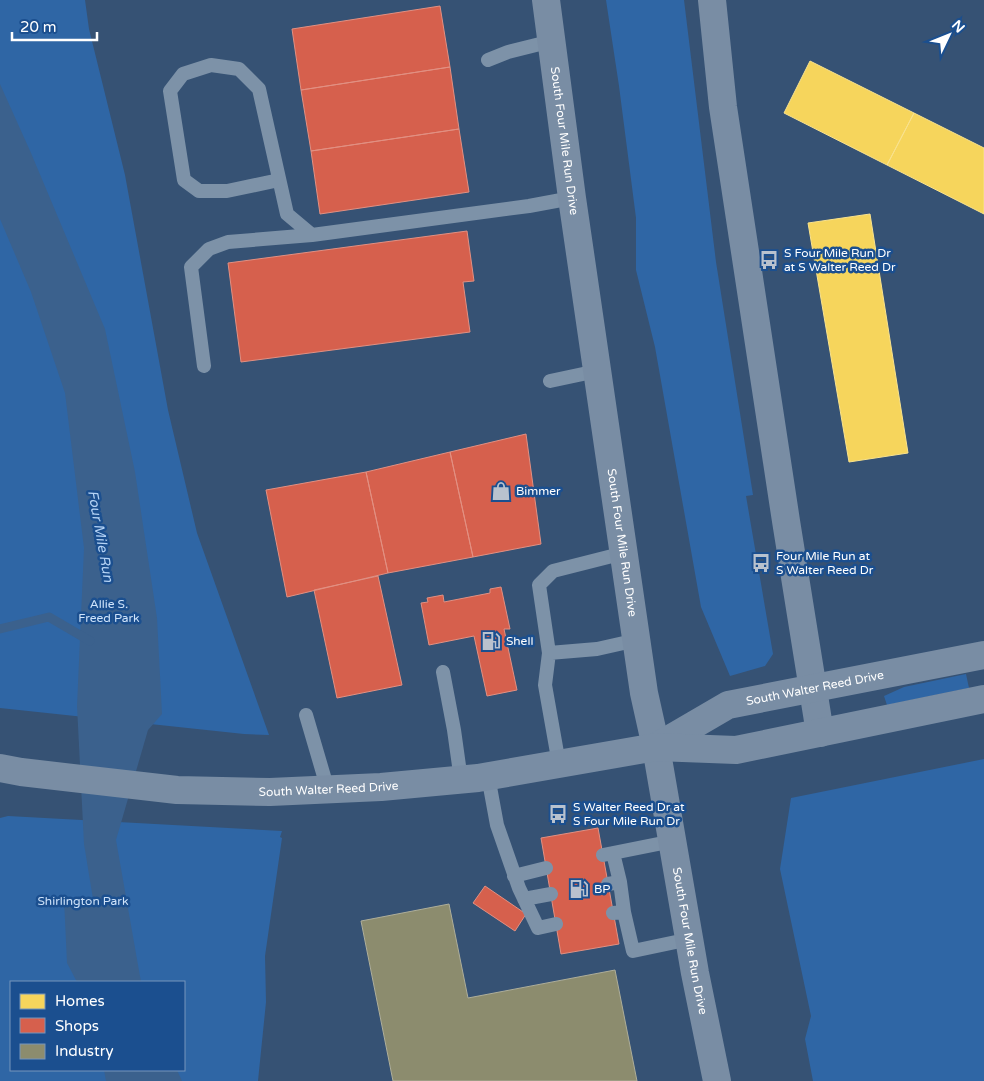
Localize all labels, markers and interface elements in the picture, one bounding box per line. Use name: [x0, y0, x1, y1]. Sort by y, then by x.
scale bar: [12, 10, 98, 42]
north arrow: [924, 10, 974, 60]
text: N: [948, 17, 968, 36]
text: 20 m: [20, 18, 57, 36]
street label: South Four Mile Run Drive: [548, 66, 581, 216]
place label: S Four Mile Run Dr at S Walter Reed Dr: [784, 246, 896, 274]
bus stop icon: S Four Mile Run Dr at S Walter Reed Dr: [758, 249, 780, 271]
street label: South Four Mile Run Drive: [604, 468, 640, 618]
shop icon: Bimmer: [490, 480, 512, 502]
place label: Bimmer: [516, 484, 561, 498]
water label: Four Mile Run: [84, 489, 117, 584]
place label: Four Mile Run at S Walter Reed Dr: [776, 549, 874, 577]
bus stop icon: Four Mile Run at S Walter Reed Dr: [750, 552, 772, 574]
park label: Allie S. Freed Park: [78, 597, 140, 625]
fuel station icon: Shell: [480, 630, 502, 652]
place label: Shell: [506, 634, 533, 648]
street label: South Walter Reed Drive: [745, 668, 885, 708]
street label: South Walter Reed Drive: [258, 778, 399, 799]
place label: S Walter Reed Dr at S Four Mile Run Dr: [573, 800, 685, 828]
bus stop icon: S Walter Reed Dr at S Four Mile Run Dr: [547, 803, 569, 825]
street label: South Four Mile Run Drive: [670, 866, 710, 1016]
fuel station icon: BP: [568, 878, 590, 900]
place label: BP: [594, 882, 610, 896]
park label: Shirlington Park: [38, 894, 129, 908]
legend: [10, 981, 185, 1071]
text: Homes: [55, 992, 105, 1010]
text: Shops: [55, 1017, 99, 1035]
text: Industry: [55, 1042, 114, 1060]

